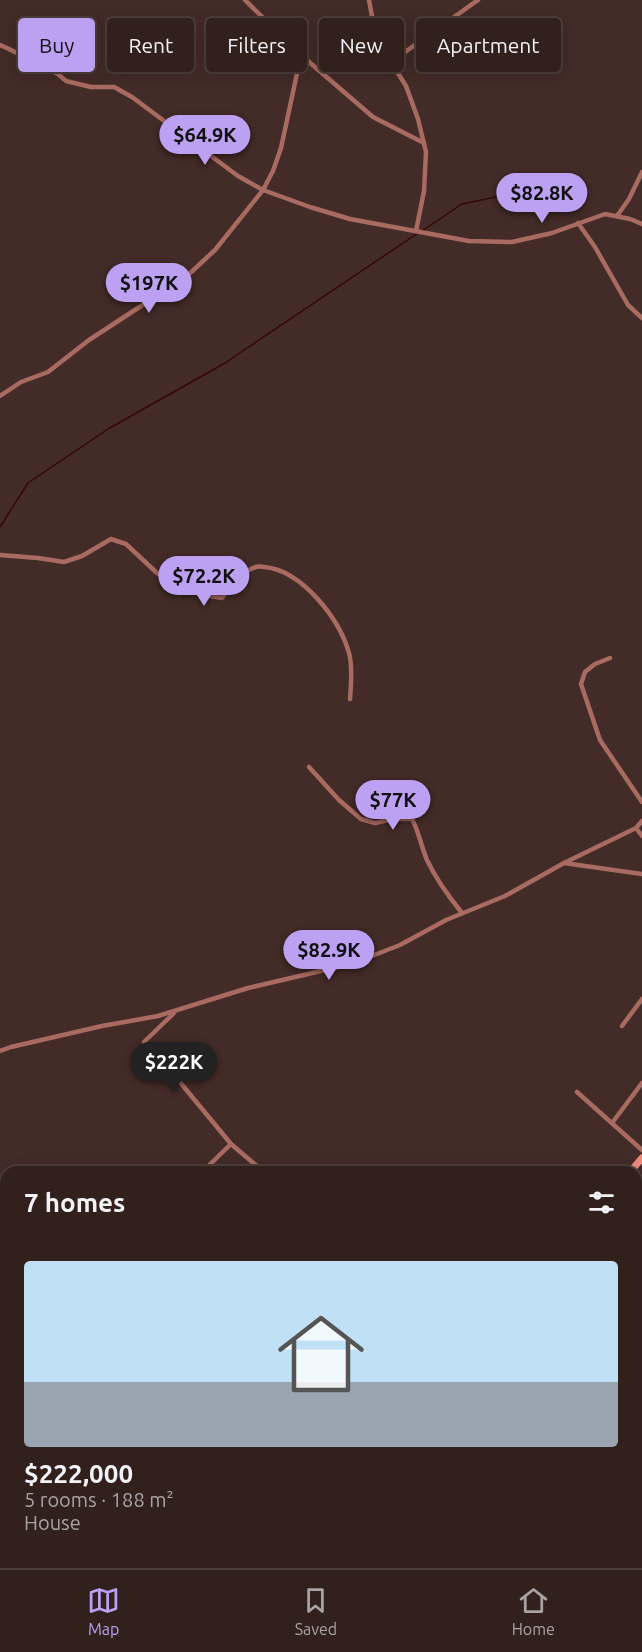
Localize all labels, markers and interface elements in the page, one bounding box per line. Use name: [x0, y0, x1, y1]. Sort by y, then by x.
chip: Buy: [18, 18, 95, 72]
chip: Rent: [107, 18, 194, 72]
chip: Filters: [206, 18, 307, 72]
chip: New: [319, 18, 404, 72]
chip: Apartment: [416, 18, 561, 72]
pin: $64.9K: [156, 115, 254, 166]
text: $64.9K: [173, 123, 237, 146]
pin: $82.8K: [493, 173, 591, 224]
text: $82.8K: [510, 181, 574, 204]
pin: $197K: [107, 263, 191, 314]
text: $197K: [120, 271, 178, 294]
pin: $72.2K: [155, 556, 253, 607]
text: $72.2K: [172, 564, 236, 587]
pin: $77K: [357, 780, 429, 831]
text: $77K: [369, 788, 417, 811]
pin: $82.9K: [280, 930, 378, 981]
text: $82.9K: [297, 938, 361, 961]
pin: $222K: [132, 1042, 216, 1093]
text: $222K: [145, 1050, 203, 1073]
icon: filters: [585, 1186, 618, 1219]
text: 7 homes: [24, 1188, 125, 1217]
icon: home: [267, 1300, 375, 1408]
text: $222,000: [24, 1459, 133, 1488]
text: 5 rooms · 188 m²: [24, 1488, 174, 1511]
text: House: [24, 1511, 81, 1534]
tab: Map: [87, 1584, 120, 1638]
tab: Saved: [295, 1584, 337, 1638]
tab: Home: [512, 1584, 555, 1638]

